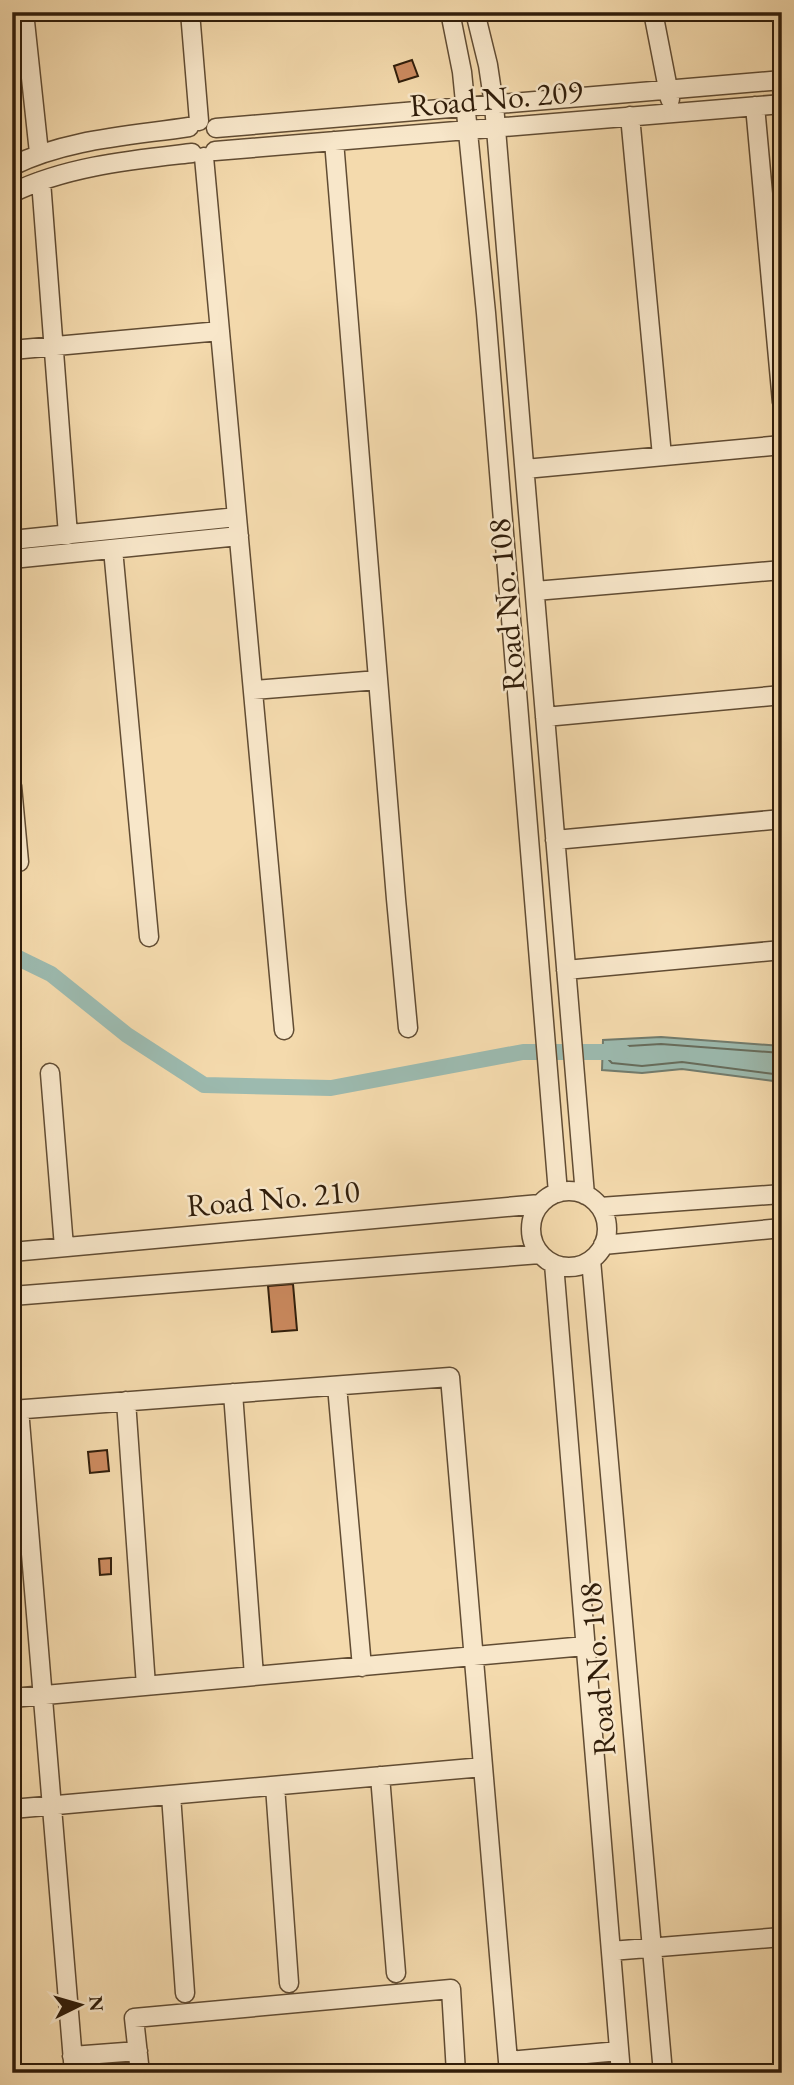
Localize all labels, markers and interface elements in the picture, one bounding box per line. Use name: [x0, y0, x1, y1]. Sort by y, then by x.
street label: Road No. 209: [408, 70, 584, 126]
street label: Road No. 108: [478, 517, 534, 693]
street label: Road No. 210: [185, 1170, 361, 1226]
street label: Road No. 108: [569, 1581, 625, 1757]
north arrow: [46, 1969, 116, 2039]
text: N: [83, 1995, 110, 2013]

